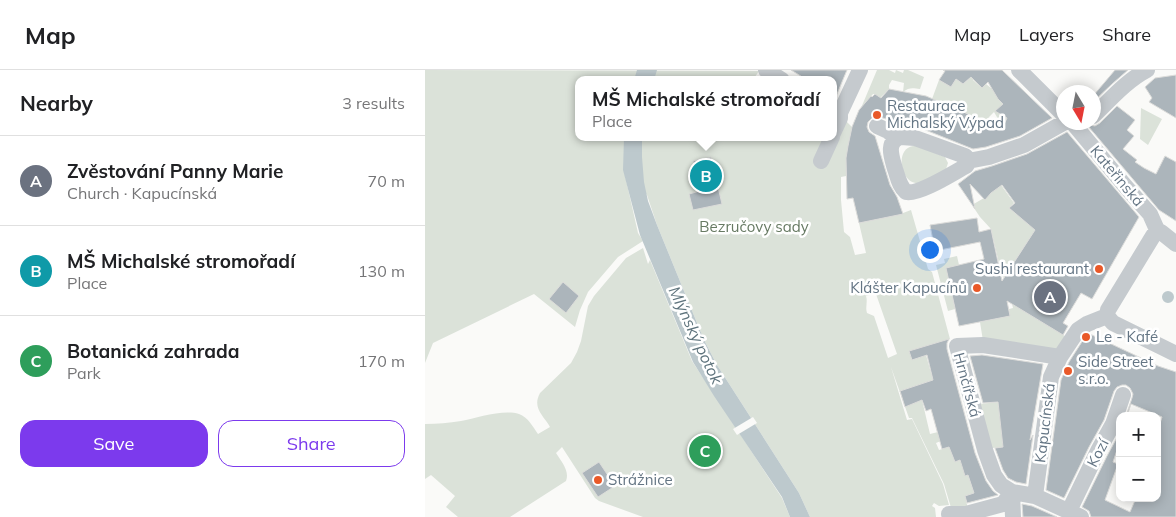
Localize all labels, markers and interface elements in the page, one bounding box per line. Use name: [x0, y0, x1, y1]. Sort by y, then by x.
text: Map: [25, 20, 76, 50]
text: Map: [954, 23, 991, 46]
text: Layers: [1019, 23, 1074, 46]
text: Share: [1102, 23, 1151, 46]
popup: [575, 76, 837, 141]
north arrow: [1056, 85, 1101, 130]
text: MŠ Michalské stromořadí: [592, 87, 820, 111]
text: Nearby: [20, 90, 93, 116]
text: 3 results: [342, 93, 405, 113]
place label: Restaurace Michalský Výpad: [887, 96, 1004, 132]
marker: Restaurace Michalský Výpad: [871, 109, 883, 121]
text: Place: [592, 111, 632, 131]
street label: Kateřinská: [1086, 141, 1148, 210]
pin: B: [690, 157, 722, 195]
text: Zvěstování Panny Marie: [67, 159, 283, 183]
text: A: [30, 171, 42, 191]
text: 70 m: [368, 171, 405, 191]
text: Church · Kapucínská: [67, 183, 217, 203]
park label: Bezručovy sady: [699, 217, 809, 236]
your location: [917, 237, 943, 263]
text: MŠ Michalské stromořadí: [67, 249, 295, 273]
place label: Sushi restaurant: [975, 259, 1089, 278]
text: B: [30, 261, 42, 281]
text: 130 m: [358, 261, 405, 281]
marker: Sushi restaurant: [1093, 263, 1105, 275]
text: Place: [67, 273, 107, 293]
place label: Klášter Kapucínů: [850, 278, 967, 297]
pin: A: [1034, 278, 1066, 316]
marker: Klášter Kapucínů: [971, 282, 983, 294]
water label: Mlýnský potok: [665, 283, 728, 388]
place label: Le - Kafé: [1096, 327, 1158, 346]
marker: Le - Kafé: [1080, 331, 1092, 343]
text: Botanická zahrada: [67, 339, 240, 363]
street label: Hrnčířská: [950, 350, 985, 419]
text: C: [31, 351, 41, 371]
text: 170 m: [358, 351, 405, 371]
place label: Side Street s.r.o.: [1078, 352, 1153, 388]
text: Park: [67, 363, 101, 383]
marker: Side Street s.r.o.: [1062, 365, 1074, 377]
street label: Kapucínská: [1030, 382, 1059, 464]
map controls: [1116, 412, 1161, 502]
button: +: [1116, 412, 1161, 457]
button: Save: [20, 420, 208, 467]
button: Share: [218, 420, 405, 467]
pin: C: [689, 432, 721, 470]
street label: Kozí: [1082, 434, 1113, 470]
button: −: [1116, 457, 1161, 502]
place label: Strážnice: [608, 470, 673, 489]
marker: Strážnice: [592, 474, 604, 486]

